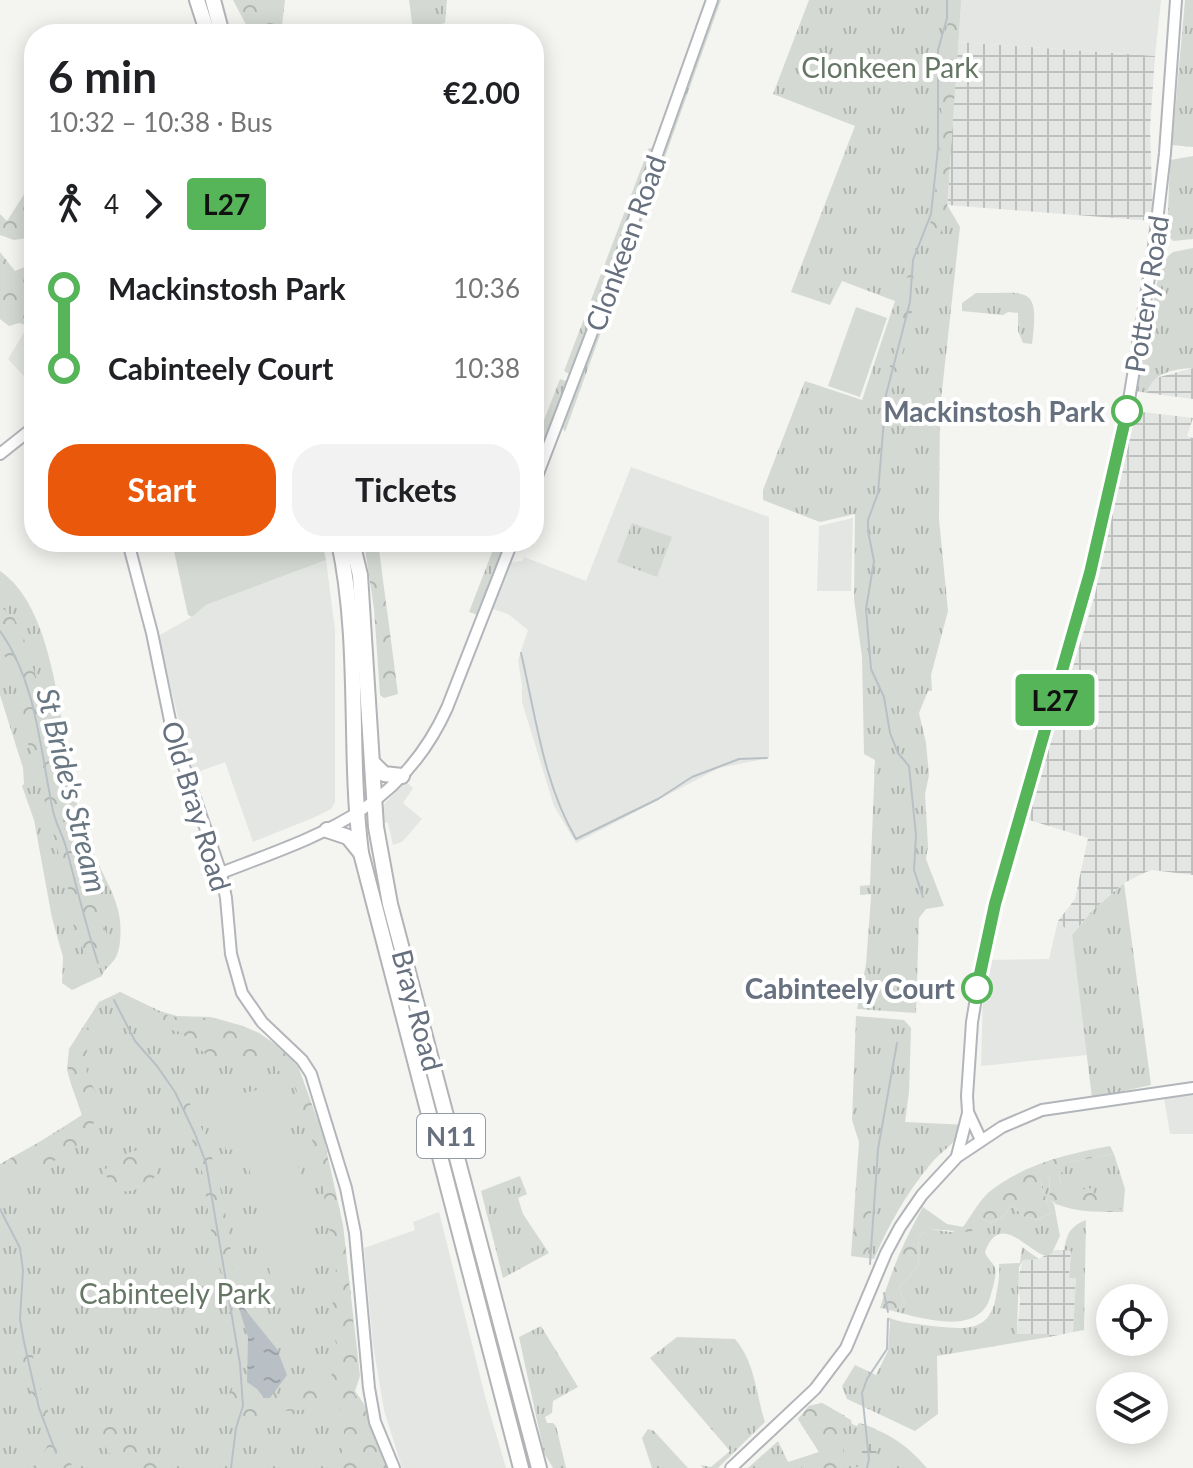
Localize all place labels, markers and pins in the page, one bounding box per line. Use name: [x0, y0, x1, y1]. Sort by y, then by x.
place label: Mackinstosh Park: [883, 394, 1105, 428]
marker: Mackinstosh Park: [1112, 396, 1142, 426]
place label: Cabinteely Court: [745, 971, 956, 1005]
marker: Cabinteely Court: [962, 973, 992, 1003]

